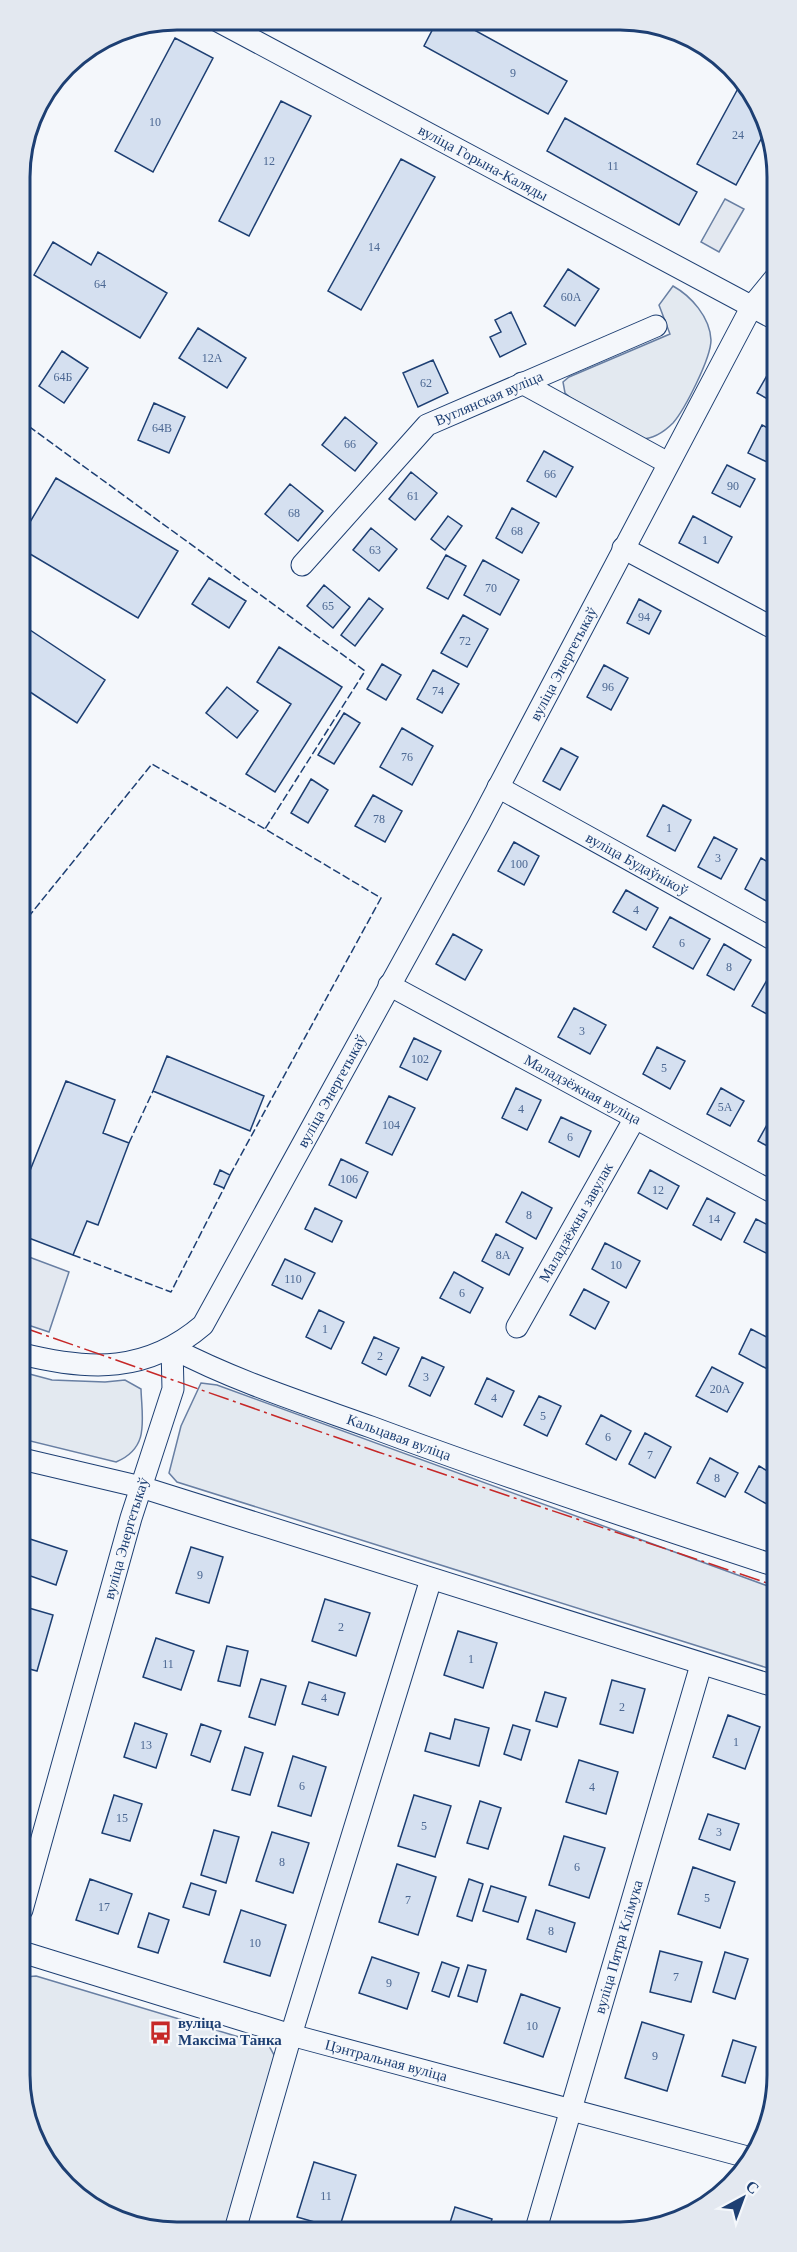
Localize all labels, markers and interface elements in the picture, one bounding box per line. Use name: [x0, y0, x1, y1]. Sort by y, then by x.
house number: 9: [510, 66, 516, 80]
house number: 10: [149, 115, 161, 129]
street label: вуліца Горына-Каляды: [416, 122, 551, 204]
house number: 24: [732, 128, 744, 142]
house number: 12: [263, 154, 275, 168]
house number: 11: [607, 159, 619, 173]
house number: 14: [368, 240, 380, 254]
house number: 64: [94, 277, 106, 291]
house number: 60А: [561, 290, 582, 304]
house number: 12А: [202, 351, 223, 365]
street label: Вуглянская вуліца: [432, 368, 546, 429]
house number: 64Б: [54, 370, 73, 384]
house number: 62: [420, 376, 432, 390]
house number: 64В: [152, 421, 172, 435]
house number: 66: [344, 437, 356, 451]
house number: 66: [544, 467, 556, 481]
house number: 90: [727, 479, 739, 493]
house number: 61: [407, 489, 419, 503]
house number: 68: [288, 506, 300, 520]
house number: 68: [511, 524, 523, 538]
house number: 1: [702, 533, 708, 547]
house number: 63: [369, 543, 381, 557]
house number: 70: [485, 581, 497, 595]
house number: 65: [322, 599, 334, 613]
street label: вуліца Энергетыкаў: [527, 604, 600, 723]
house number: 94: [638, 610, 650, 624]
house number: 72: [459, 634, 471, 648]
house number: 96: [602, 680, 614, 694]
house number: 74: [432, 684, 444, 698]
house number: 76: [401, 750, 413, 764]
house number: 78: [373, 812, 385, 826]
house number: 1: [666, 821, 672, 835]
street label: вуліца Будаўнікоў: [583, 829, 691, 899]
house number: 3: [715, 851, 721, 865]
house number: 100: [510, 857, 528, 871]
house number: 4: [633, 903, 639, 917]
house number: 6: [679, 936, 685, 950]
house number: 8: [726, 960, 732, 974]
house number: 3: [579, 1024, 585, 1038]
street label: вуліца Энергетыкаў: [294, 1031, 370, 1150]
house number: 102: [411, 1052, 429, 1066]
street label: Маладзёжная вуліца: [521, 1052, 644, 1128]
house number: 5: [661, 1061, 667, 1075]
house number: 5А: [718, 1100, 733, 1114]
house number: 4: [518, 1102, 524, 1116]
house number: 104: [382, 1118, 400, 1132]
house number: 6: [567, 1130, 573, 1144]
street label: Маладзёжны завулак: [536, 1159, 616, 1285]
house number: 106: [340, 1172, 358, 1186]
house number: 12: [652, 1183, 664, 1197]
house number: 8: [526, 1208, 532, 1222]
house number: 14: [708, 1212, 720, 1226]
house number: 8А: [496, 1248, 511, 1262]
house number: 10: [610, 1258, 622, 1272]
house number: 110: [284, 1272, 302, 1286]
house number: 6: [459, 1286, 465, 1300]
house number: 1: [322, 1322, 328, 1336]
house number: 2: [377, 1349, 383, 1363]
house number: 3: [423, 1370, 429, 1384]
house number: 20А: [710, 1382, 731, 1396]
house number: 4: [491, 1391, 497, 1405]
house number: 5: [540, 1409, 546, 1423]
street label: Кальцавая вуліца: [345, 1411, 453, 1464]
house number: 6: [605, 1430, 611, 1444]
house number: 7: [647, 1448, 653, 1462]
house number: 8: [714, 1471, 720, 1485]
street label: вуліца Энергетыкаў: [101, 1475, 152, 1601]
house number: 9: [197, 1568, 203, 1582]
house number: 2: [338, 1620, 344, 1634]
house number: 1: [468, 1652, 474, 1666]
house number: 11: [162, 1657, 174, 1671]
house number: 4: [321, 1691, 327, 1705]
house number: 2: [619, 1700, 625, 1714]
house number: 1: [733, 1735, 739, 1749]
house number: 13: [140, 1738, 152, 1752]
house number: 6: [299, 1779, 305, 1793]
house number: 4: [589, 1780, 595, 1794]
house number: 15: [116, 1811, 128, 1825]
house number: 5: [421, 1819, 427, 1833]
house number: 3: [716, 1825, 722, 1839]
house number: 8: [279, 1855, 285, 1869]
house number: 6: [574, 1860, 580, 1874]
street label: вуліца Пятра Клімука: [591, 1878, 646, 2015]
house number: 5: [704, 1891, 710, 1905]
house number: 7: [405, 1893, 411, 1907]
house number: 17: [98, 1900, 110, 1914]
house number: 8: [548, 1924, 554, 1938]
house number: 10: [249, 1936, 261, 1950]
house number: 7: [673, 1970, 679, 1984]
house number: 9: [386, 1976, 392, 1990]
place label: вуліца Максіма Танка: [178, 2015, 282, 2048]
bus stop icon: вуліца Максіма Танка: [147, 2019, 173, 2045]
house number: 10: [526, 2019, 538, 2033]
street label: Цэнтральная вуліца: [323, 2036, 449, 2085]
house number: 9: [652, 2049, 658, 2063]
north arrow: [713, 2168, 773, 2228]
text: С: [743, 2177, 762, 2197]
house number: 11: [320, 2189, 332, 2203]

